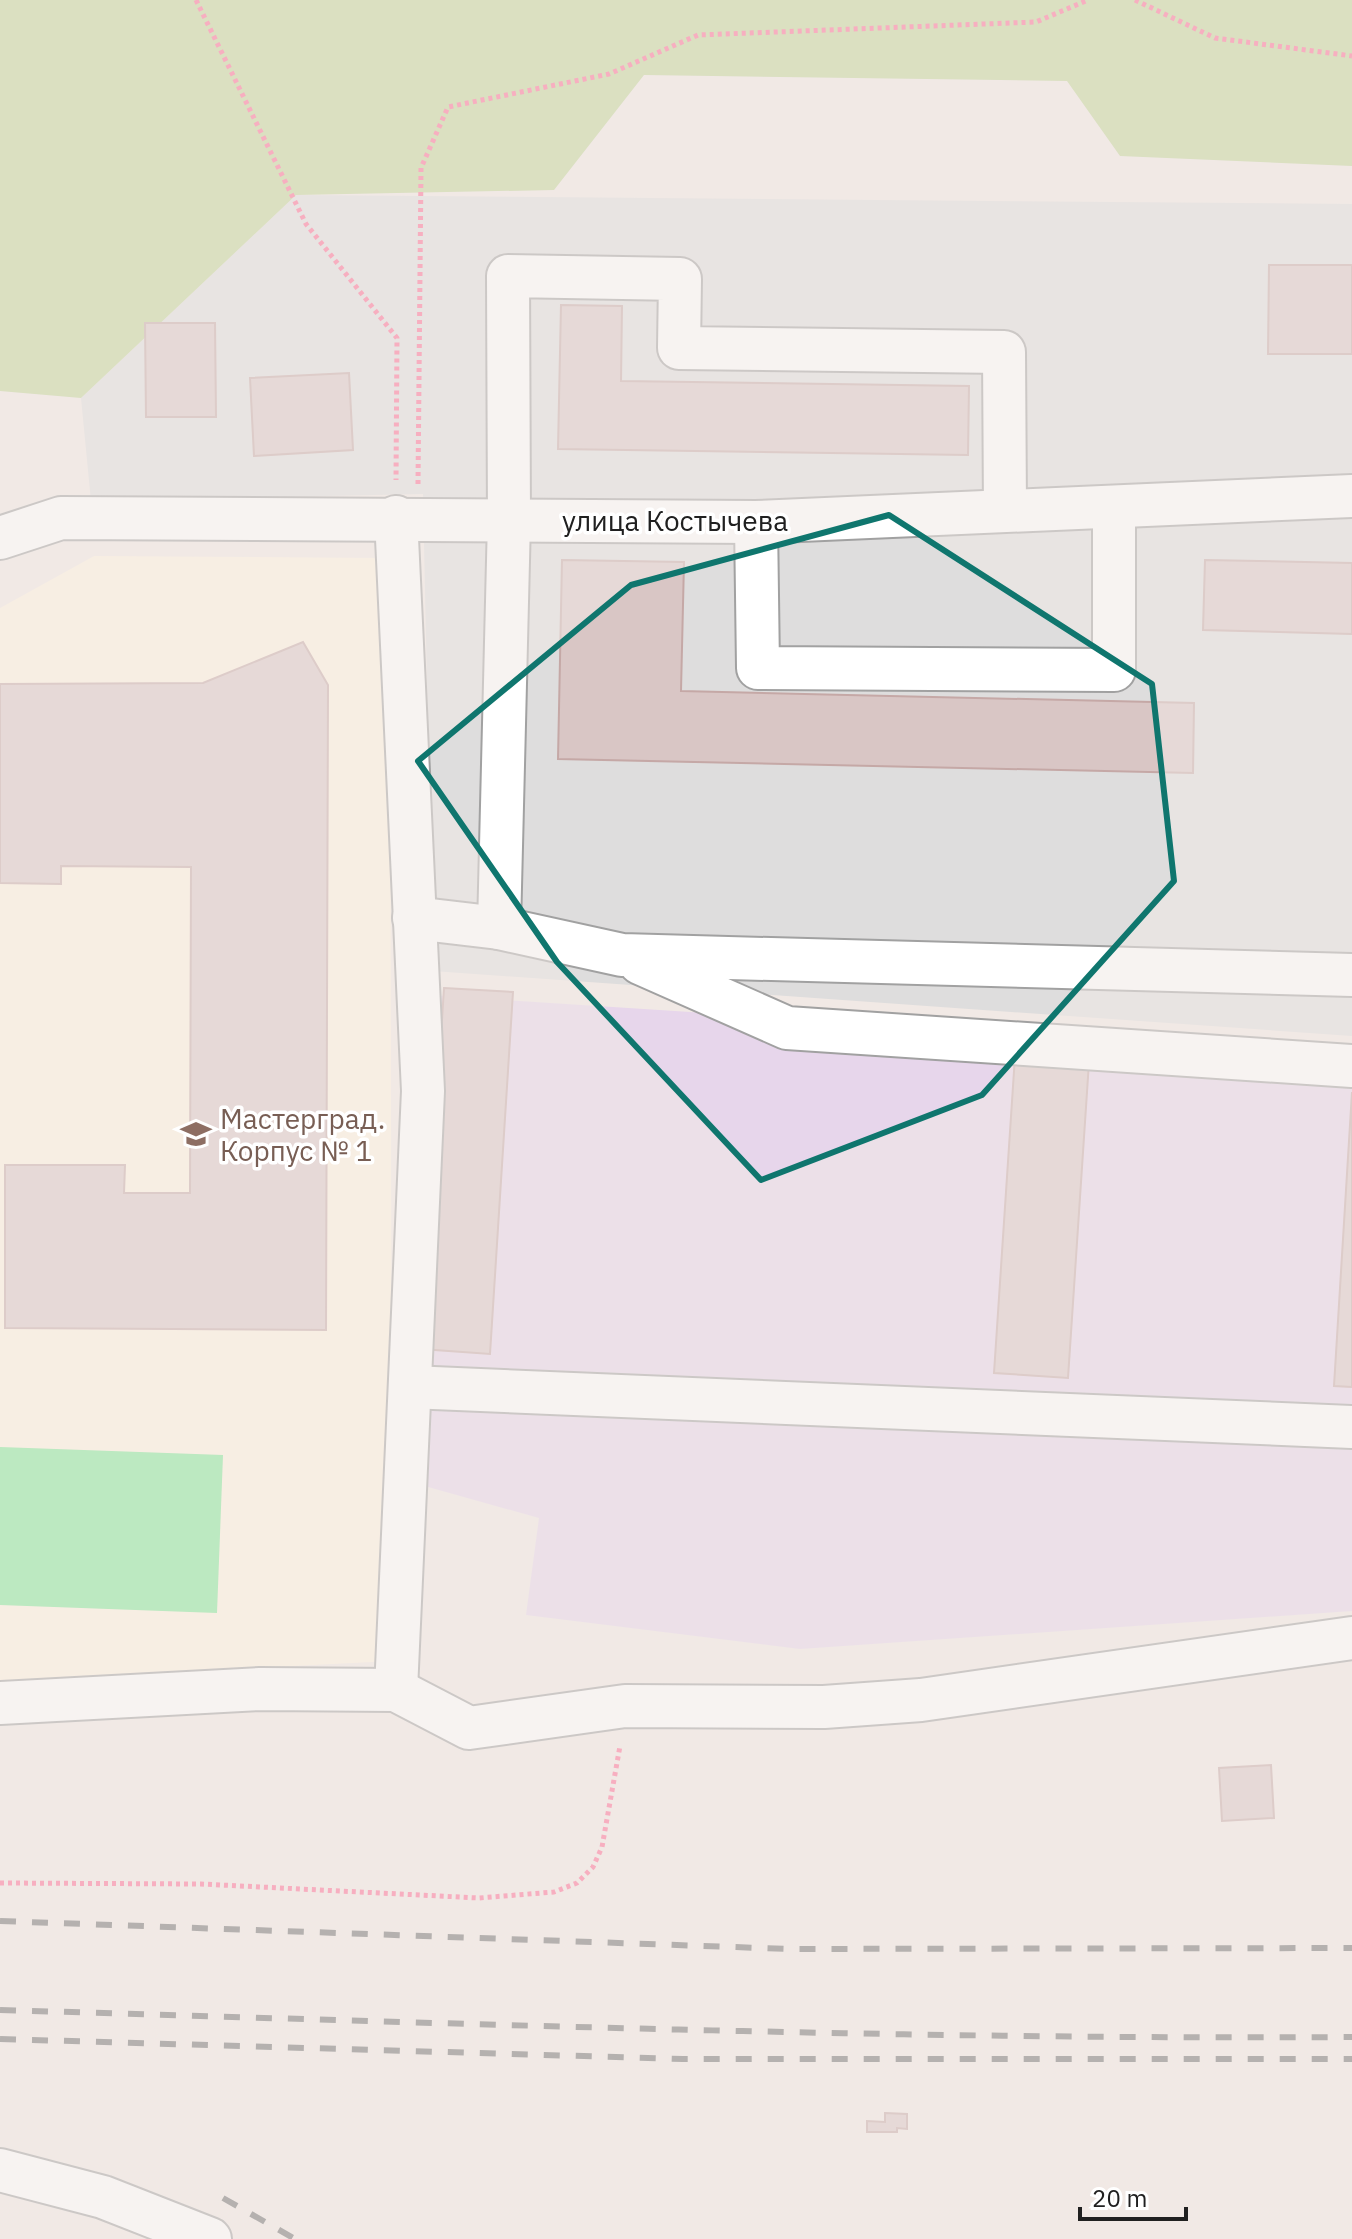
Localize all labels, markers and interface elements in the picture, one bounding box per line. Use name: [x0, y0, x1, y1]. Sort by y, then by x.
street label: улица Костычева: [562, 502, 788, 539]
place label: Мастерград. Корпус № 1: [220, 1100, 385, 1169]
school or university icon: Мастерград. Корпус № 1: [179, 1117, 213, 1151]
scale bar: [1080, 2171, 1186, 2221]
text: 20 m: [1092, 2182, 1147, 2214]

